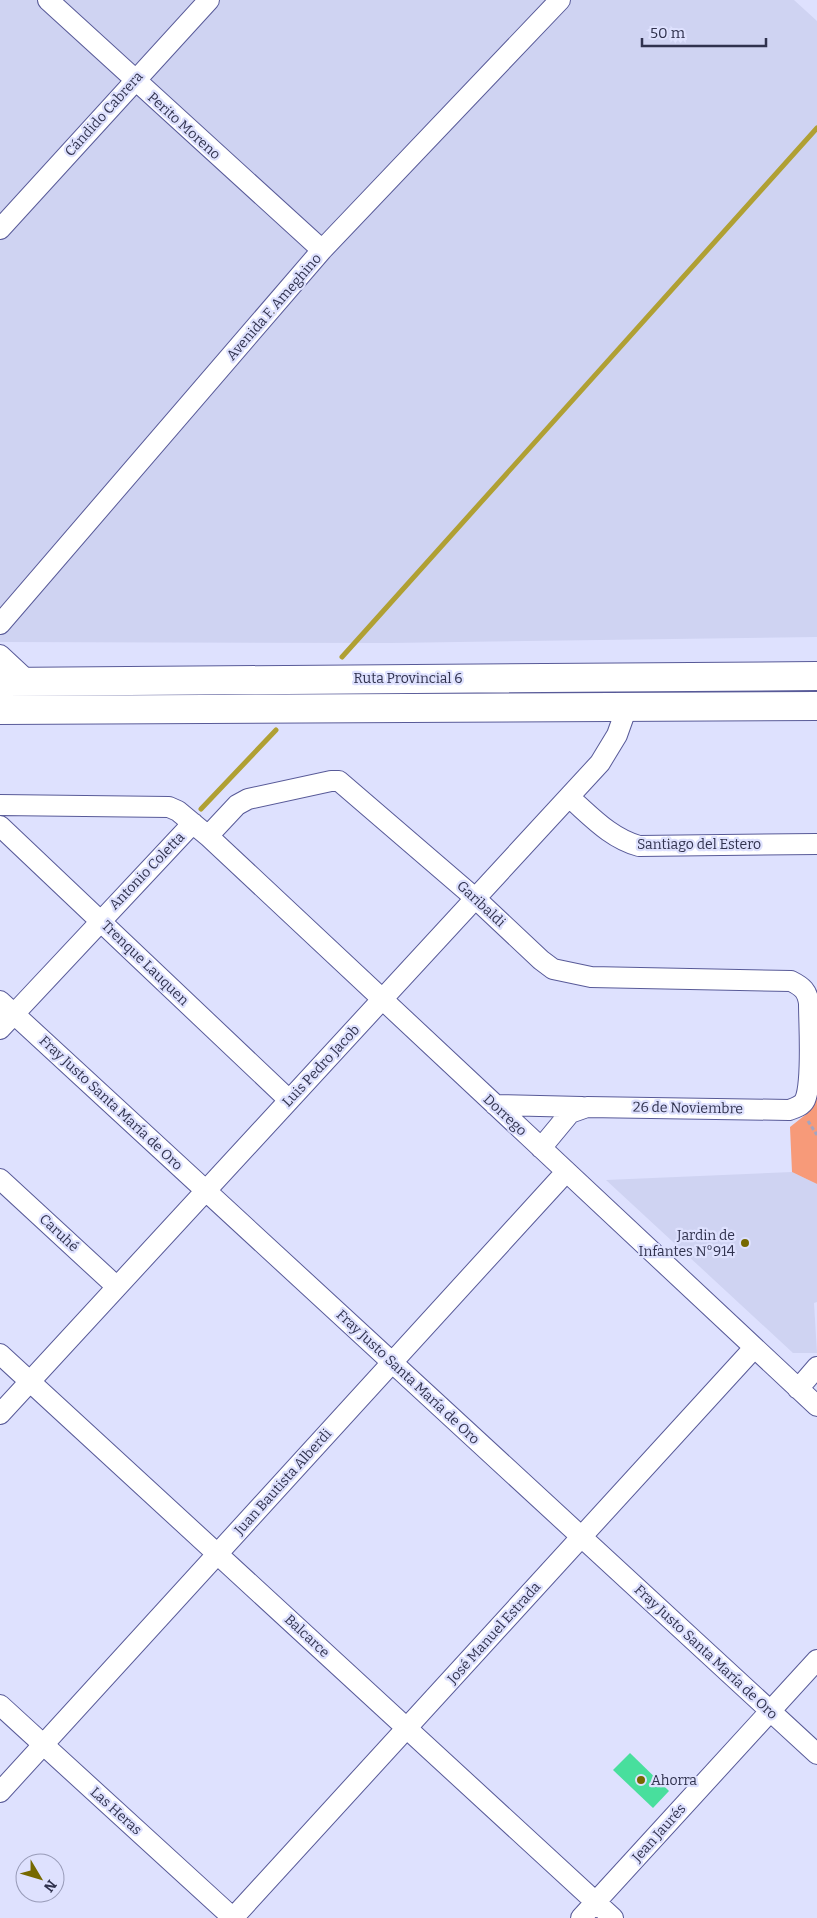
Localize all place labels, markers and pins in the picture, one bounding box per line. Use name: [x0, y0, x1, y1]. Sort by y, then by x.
place label: Jardin de Infantes N°914: [638, 1227, 735, 1260]
marker: Jardin de Infantes N°914: [739, 1237, 751, 1249]
place label: Ahorra: [651, 1772, 697, 1789]
marker: Ahorra: [635, 1774, 647, 1786]

